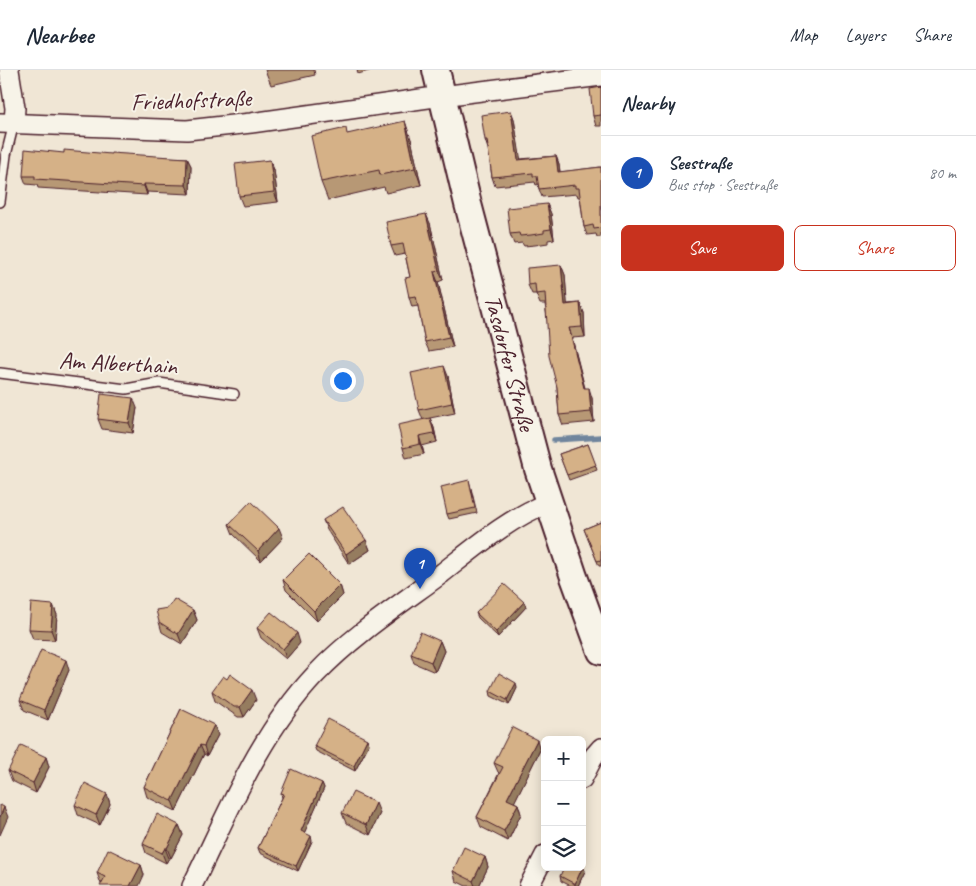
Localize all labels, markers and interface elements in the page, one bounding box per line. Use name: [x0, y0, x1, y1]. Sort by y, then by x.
text: Nearbee: [25, 20, 93, 50]
text: Map: [790, 24, 818, 46]
text: Layers: [846, 24, 885, 46]
text: Share: [913, 24, 951, 46]
street label: Friedhofstraße: [131, 83, 254, 117]
text: Nearby: [621, 90, 674, 116]
text: Seestraße: [668, 151, 731, 175]
text: 1: [633, 163, 641, 183]
text: 80 m: [929, 163, 956, 183]
text: Bus stop · Seestraße: [668, 175, 777, 195]
button: Save: [621, 225, 784, 271]
button: Share: [794, 225, 956, 271]
street label: Tasdorfer Straße: [478, 292, 543, 436]
street label: Am Alberthain: [58, 345, 179, 381]
your location: [330, 368, 356, 394]
pin: 1: [404, 548, 436, 589]
map controls: [541, 736, 586, 871]
button: +: [541, 736, 586, 781]
button: −: [541, 781, 586, 826]
button: layers: [541, 826, 586, 871]

